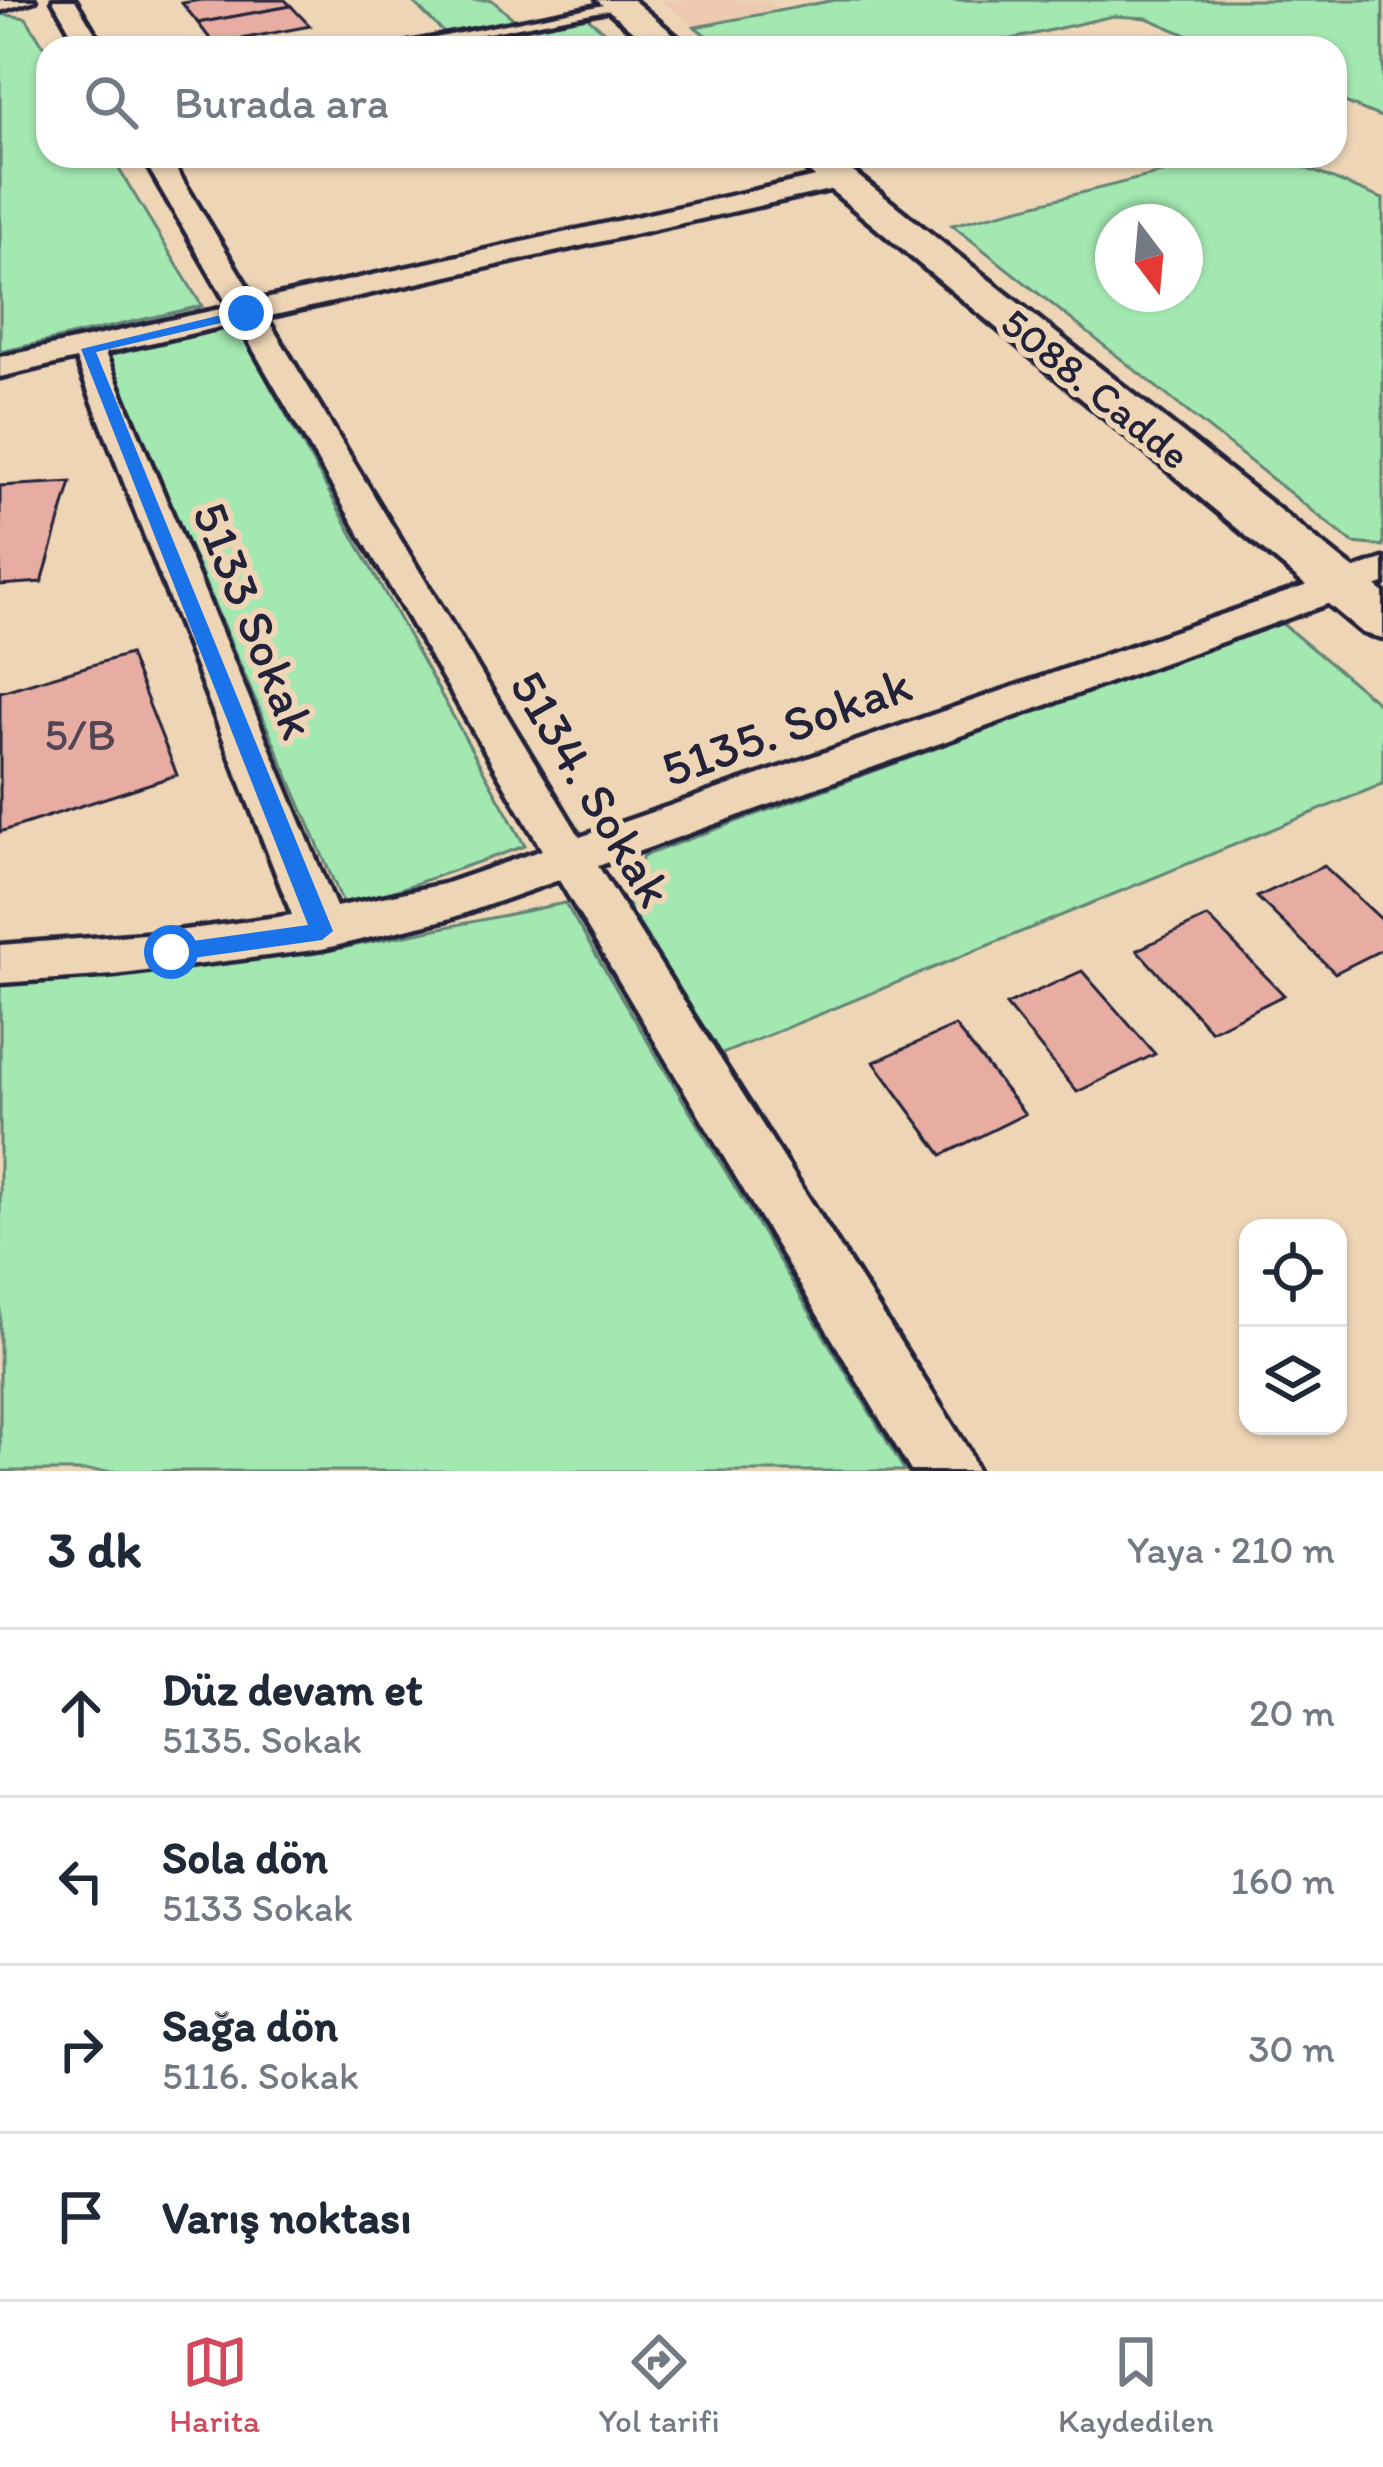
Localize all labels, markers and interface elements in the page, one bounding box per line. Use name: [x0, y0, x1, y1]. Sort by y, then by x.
search box: [36, 36, 1347, 168]
icon: search: [78, 69, 144, 135]
text: Burada ara: [174, 75, 389, 129]
north arrow: [1095, 204, 1203, 312]
route end: [219, 286, 273, 340]
street label: 5088. Cadde: [991, 297, 1200, 480]
street label: 5133 Sokak: [179, 493, 330, 747]
street label: 5135. Sokak: [653, 653, 919, 800]
street label: 5134. Sokak: [497, 659, 686, 918]
house number: 5/B: [44, 707, 116, 761]
route start: [144, 925, 198, 979]
map controls: [1239, 1219, 1347, 1435]
button: locate: [1239, 1219, 1347, 1327]
button: layers: [1239, 1327, 1347, 1435]
text: 3 dk: [48, 1519, 141, 1580]
text: Yaya · 210 m: [1127, 1526, 1335, 1573]
text: Düz devam et: [162, 1662, 423, 1716]
icon: ahead: [48, 1680, 114, 1746]
text: 20 m: [1249, 1689, 1335, 1736]
text: 5135. Sokak: [162, 1716, 362, 1763]
text: Sola dön: [162, 1830, 328, 1884]
icon: left: [48, 1848, 114, 1914]
text: 160 m: [1231, 1857, 1335, 1904]
text: 5133 Sokak: [162, 1884, 353, 1931]
text: Sağa dön: [162, 1998, 338, 2052]
icon: right: [48, 2016, 114, 2082]
text: 30 m: [1248, 2025, 1335, 2072]
text: 5116. Sokak: [162, 2052, 359, 2099]
icon: arrive: [48, 2184, 114, 2250]
text: Varış noktası: [162, 2190, 411, 2244]
tab: Harita: [169, 2329, 260, 2440]
tab: Yol tarifi: [598, 2329, 720, 2440]
tab: Kaydedilen: [1058, 2329, 1214, 2440]

